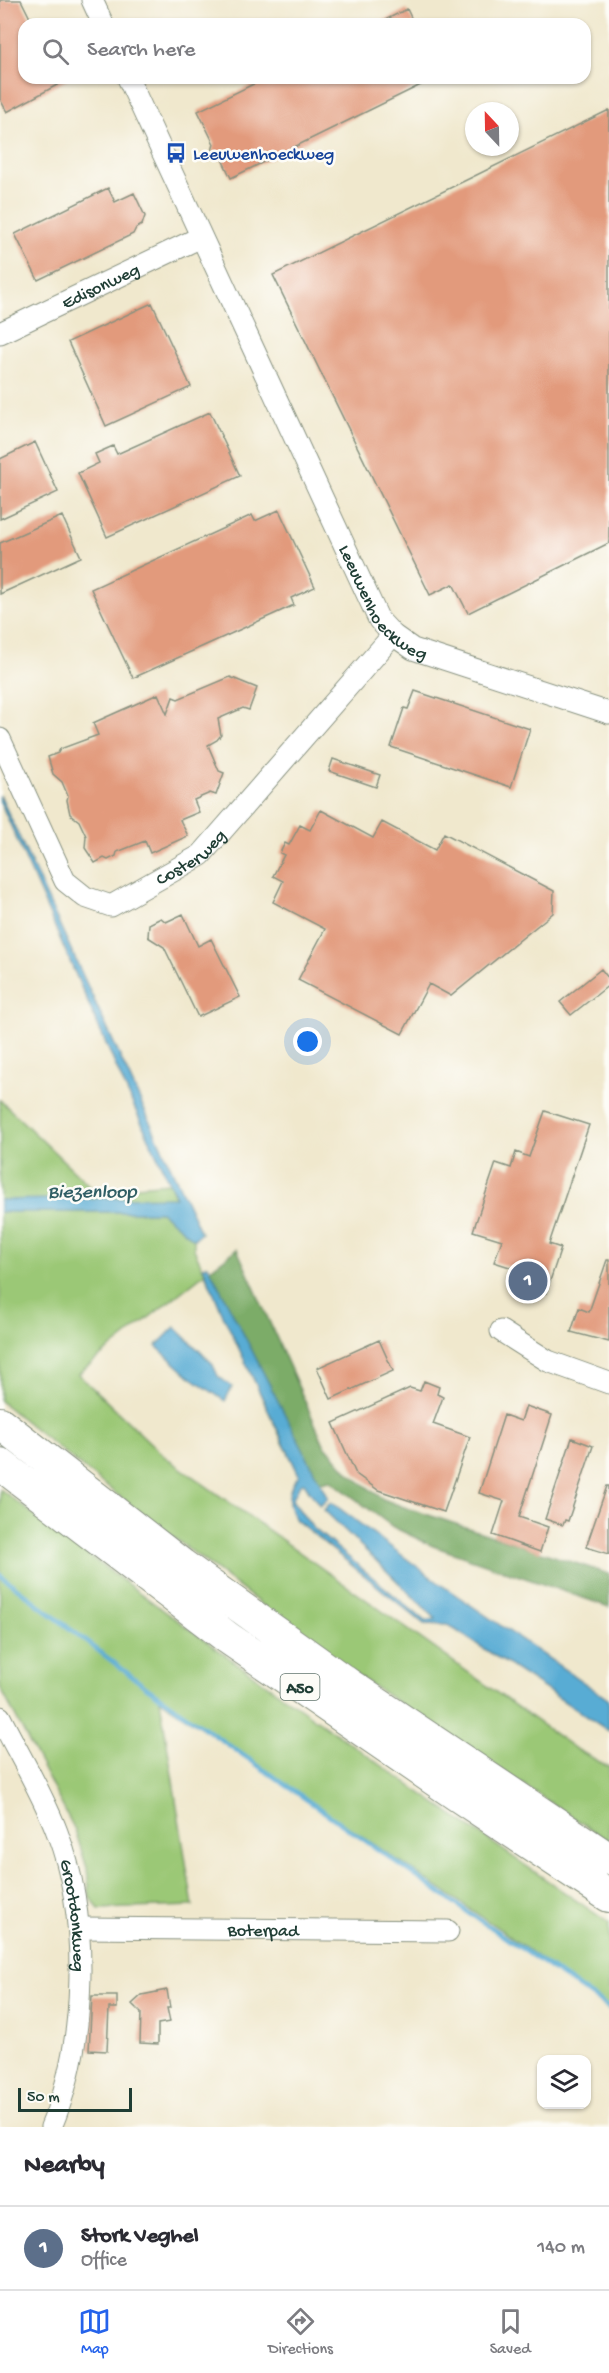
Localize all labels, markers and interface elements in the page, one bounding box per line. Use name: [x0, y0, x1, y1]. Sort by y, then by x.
search box: [18, 18, 591, 84]
icon: search: [39, 35, 72, 68]
text: Search here: [87, 38, 195, 64]
north arrow: [465, 102, 519, 156]
bus stop icon: Leeuwenhoeckweg: [164, 141, 188, 165]
place label: Leeuwenhoeckweg: [193, 145, 334, 166]
street label: Edisonweg: [59, 260, 144, 315]
street label: Leeuwenhoeckweg: [333, 542, 429, 666]
street label: Costerweg: [153, 826, 231, 891]
your location: [293, 1027, 322, 1056]
water label: Biezenloop: [48, 1182, 137, 1205]
pin: 1: [508, 1258, 548, 1304]
road number: A50: [280, 1674, 320, 1700]
street label: Grootdonkweg: [53, 1857, 88, 1972]
street label: Boterpad: [226, 1921, 300, 1943]
map controls: [537, 2055, 591, 2109]
button: layers: [537, 2055, 591, 2109]
scale bar: [18, 2085, 132, 2112]
text: 50 m: [27, 2089, 60, 2108]
text: Nearby: [24, 2151, 105, 2182]
text: Stork Veghel: [81, 2224, 199, 2250]
text: 1: [39, 2237, 48, 2260]
text: 140 m: [537, 2237, 585, 2260]
text: Office: [81, 2250, 127, 2273]
tab: Map: [78, 2305, 111, 2360]
tab: Directions: [268, 2305, 333, 2360]
tab: Saved: [490, 2305, 531, 2360]

